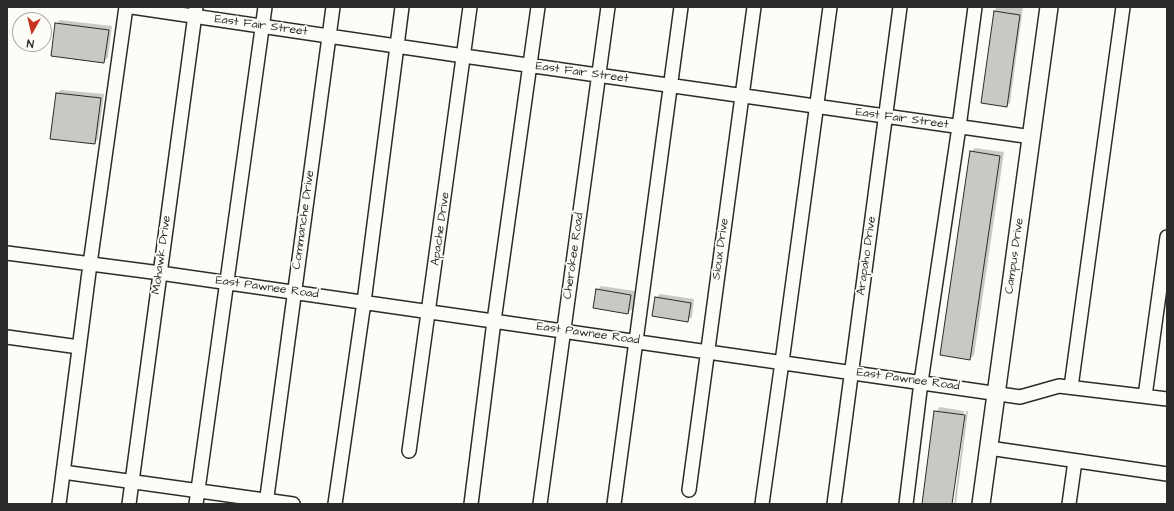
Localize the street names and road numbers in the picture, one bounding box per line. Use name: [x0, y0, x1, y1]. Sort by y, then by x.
street label: East Fair Street: [214, 12, 308, 40]
street label: East Fair Street: [535, 59, 629, 87]
street label: East Fair Street: [855, 105, 949, 133]
street label: Commanche Drive: [290, 170, 318, 270]
street label: Apache Drive: [429, 191, 453, 267]
street label: Cherokee Road: [561, 212, 587, 300]
street label: Mohawk Drive: [149, 215, 175, 295]
street label: Arapaho Drive: [854, 216, 880, 296]
street label: Sioux Drive: [710, 217, 732, 281]
street label: Campus Drive: [1003, 217, 1027, 295]
street label: East Pawnee Road: [215, 274, 319, 302]
street label: East Pawnee Road: [536, 320, 640, 348]
street label: East Pawnee Road: [856, 366, 960, 394]

